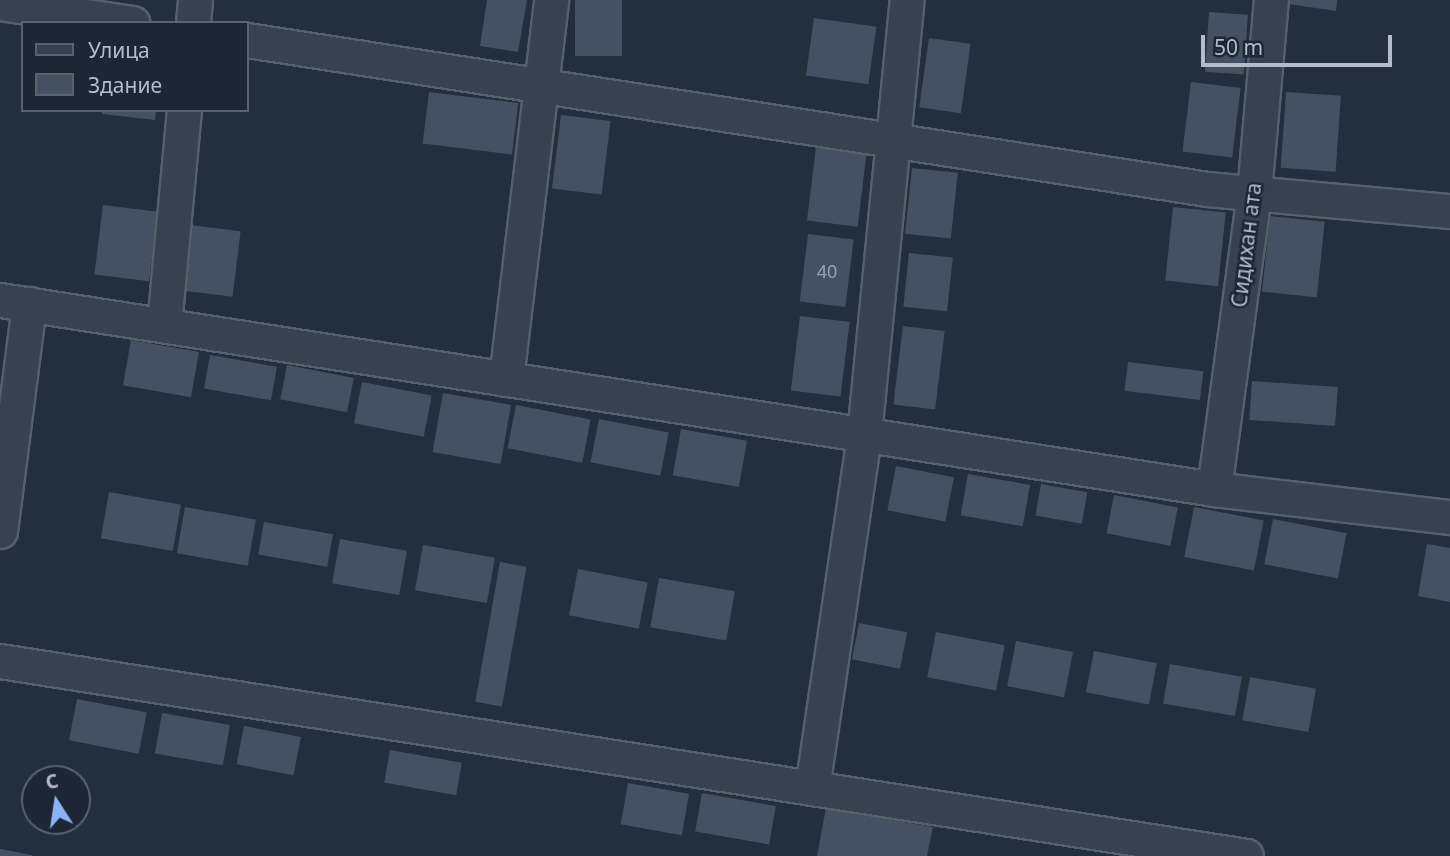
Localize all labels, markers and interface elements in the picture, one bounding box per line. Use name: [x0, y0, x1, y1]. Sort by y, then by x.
legend: [21, 21, 248, 112]
scale bar: [1205, 21, 1396, 65]
text: 50 m: [1214, 33, 1263, 61]
text: Улица: [88, 36, 150, 64]
text: Здание: [88, 71, 162, 99]
street label: Сидихан ата: [1226, 181, 1266, 309]
house number: 40: [817, 260, 837, 282]
north arrow: [21, 765, 91, 835]
text: С: [43, 767, 61, 795]

